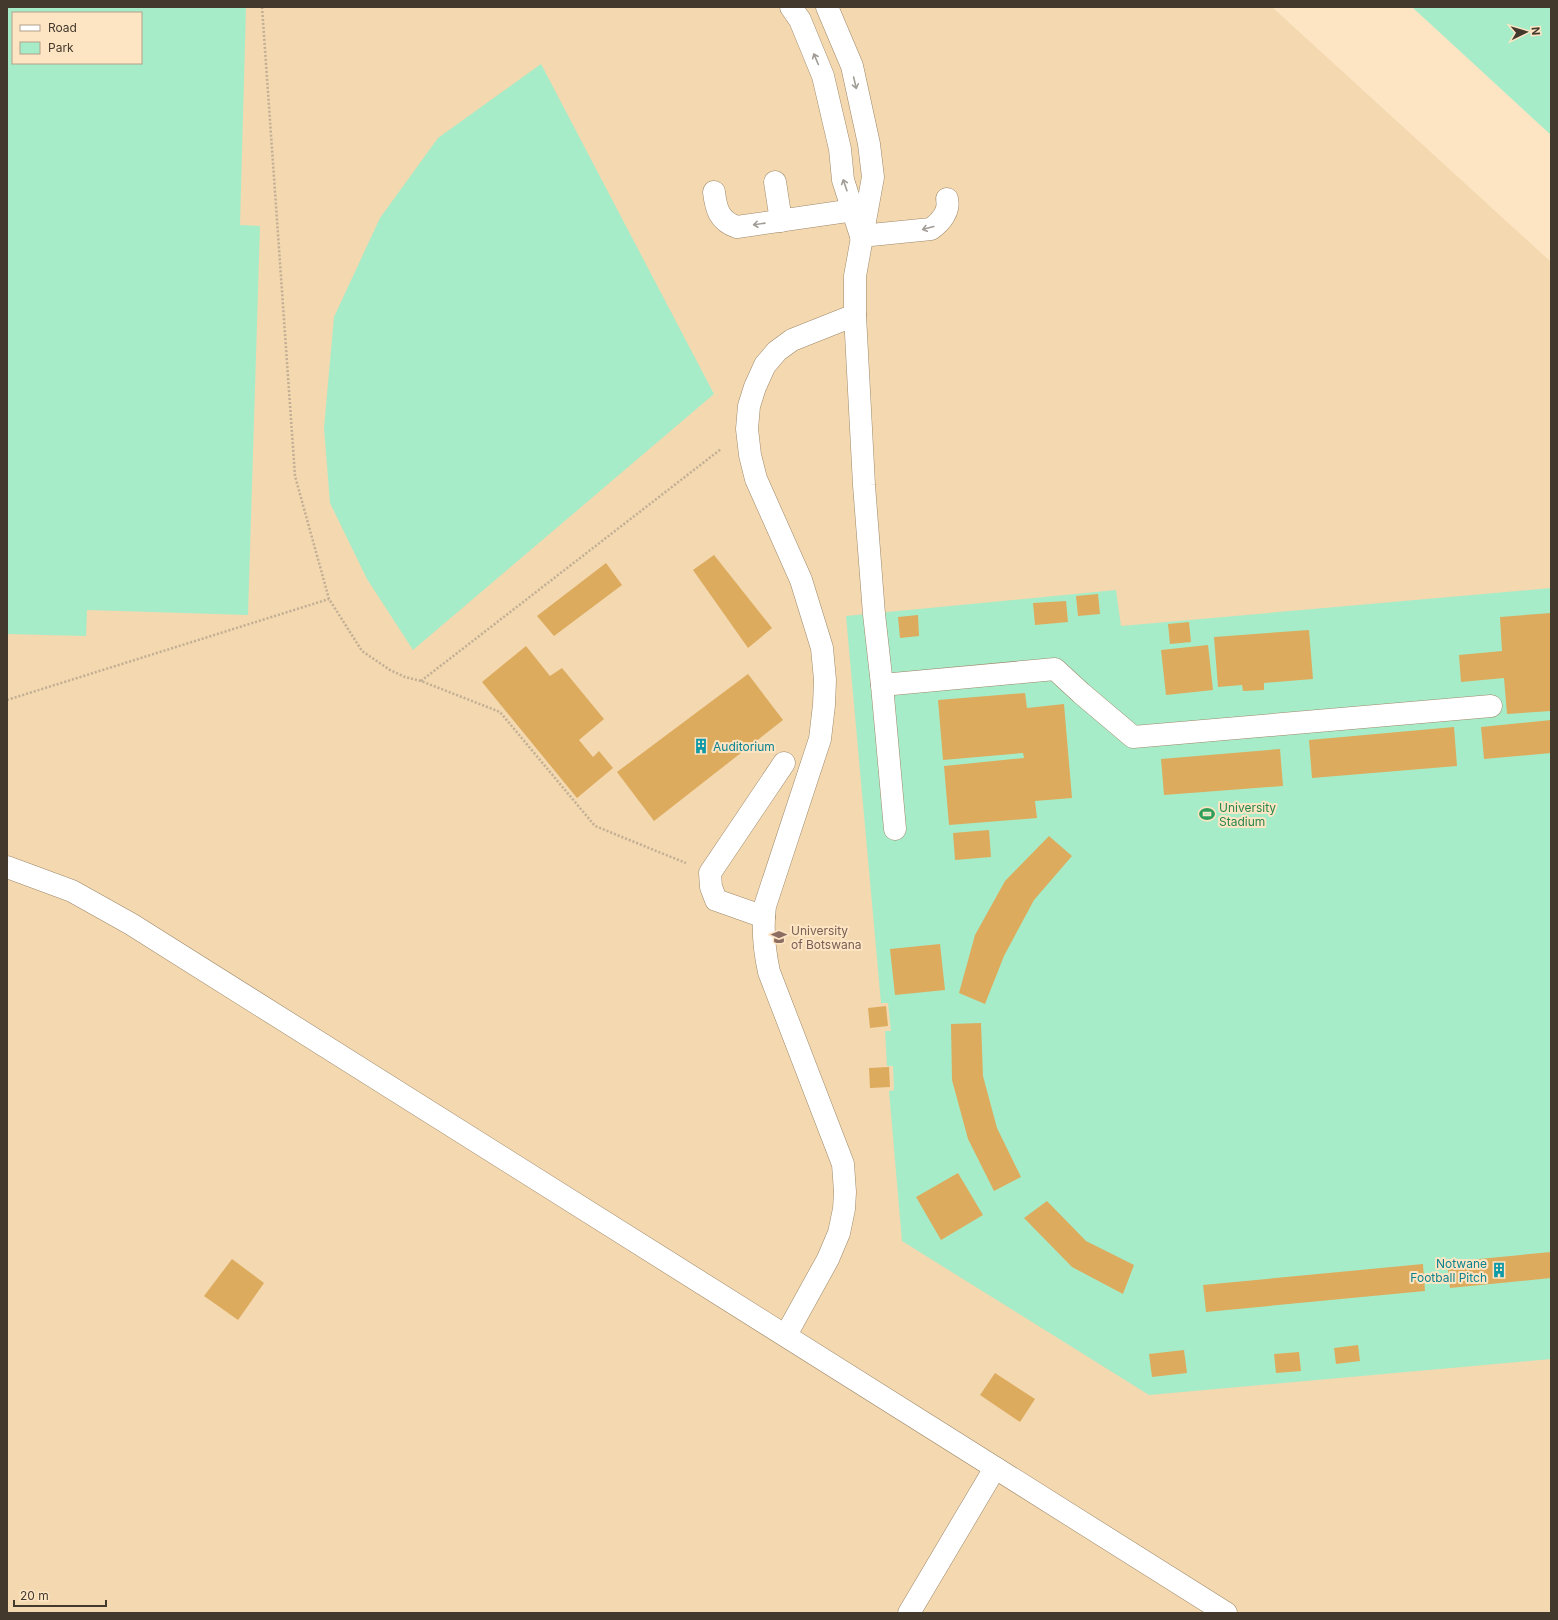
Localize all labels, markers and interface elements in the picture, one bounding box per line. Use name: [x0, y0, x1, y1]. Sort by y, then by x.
legend: [12, 12, 142, 64]
north arrow: [1506, 12, 1546, 52]
text: Road: [48, 20, 77, 35]
text: N: [1529, 26, 1543, 36]
text: Park: [48, 40, 74, 55]
one-way arrow: [812, 54, 820, 66]
one-way arrow: [852, 76, 860, 89]
one-way arrow: [841, 179, 848, 192]
one-way arrow: [753, 220, 766, 227]
one-way arrow: [922, 225, 935, 232]
building icon: Auditorium: [692, 737, 710, 755]
place label: Auditorium: [713, 739, 775, 754]
place label: University Stadium: [1219, 800, 1276, 829]
sports icon: University Stadium: [1198, 805, 1216, 823]
place label: University of Botswana: [791, 923, 862, 952]
school or university icon: University of Botswana: [770, 928, 788, 946]
place label: Notwane Football Pitch: [1410, 1256, 1487, 1285]
building icon: Notwane Football Pitch: [1490, 1261, 1508, 1279]
scale bar: [14, 1582, 106, 1608]
text: 20 m: [20, 1588, 49, 1603]

